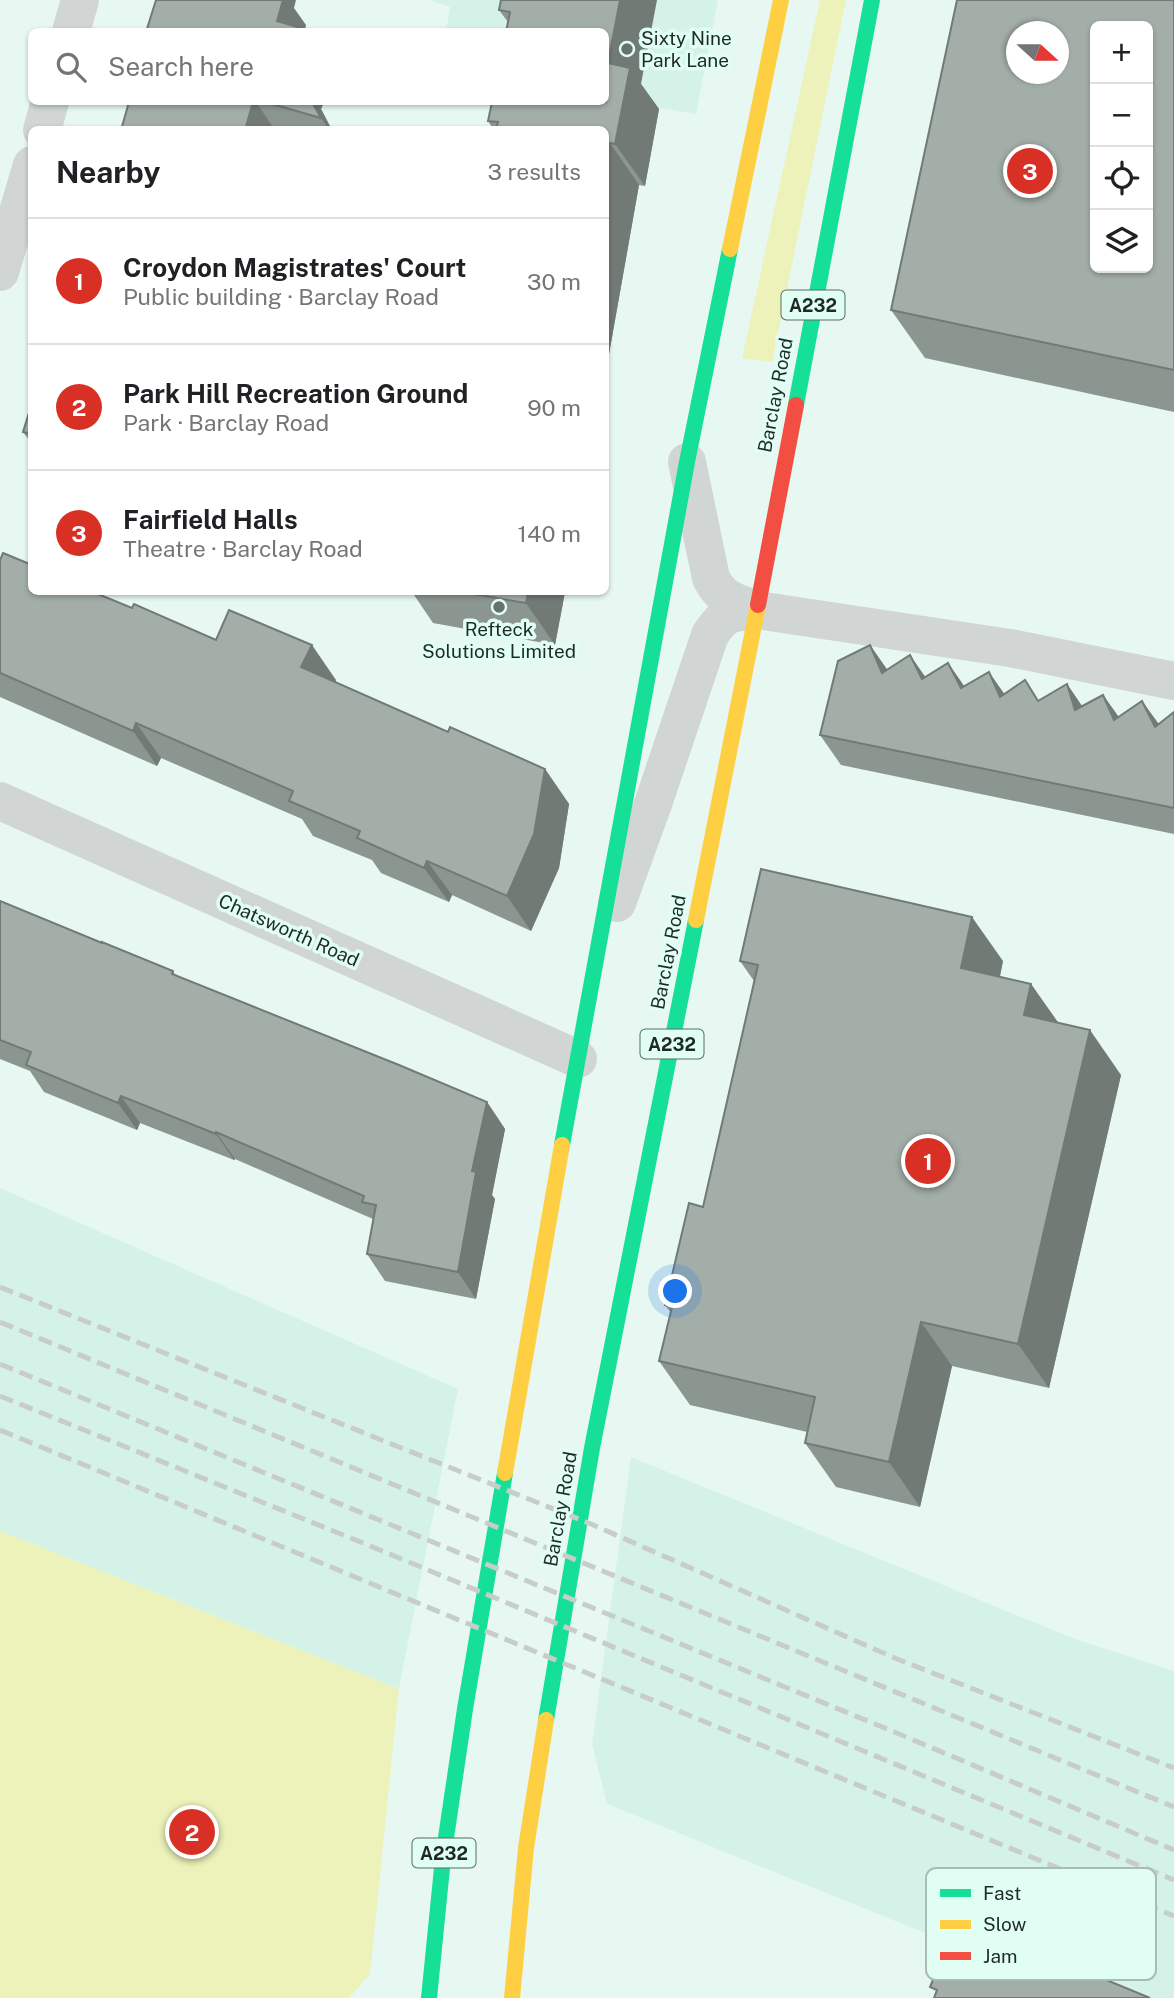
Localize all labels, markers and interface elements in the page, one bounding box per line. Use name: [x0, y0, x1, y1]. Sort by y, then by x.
north arrow: [1006, 21, 1069, 84]
map controls: [1090, 21, 1153, 273]
button: +: [1090, 21, 1153, 84]
place label: Sixty Nine Park Lane: [641, 27, 732, 71]
search box: [28, 28, 609, 105]
marker: Sixty Nine Park Lane: [619, 41, 635, 57]
icon: search: [52, 48, 90, 86]
text: Search here: [108, 51, 254, 82]
button: −: [1090, 84, 1153, 147]
pin: 3: [1007, 145, 1053, 197]
button: locate: [1090, 147, 1153, 210]
text: Nearby: [56, 154, 160, 190]
text: 3 results: [487, 158, 581, 185]
button: layers: [1090, 210, 1153, 273]
text: Croydon Magistrates' Court: [123, 252, 466, 283]
text: 1: [74, 268, 84, 295]
text: 30 m: [527, 268, 581, 295]
text: Public building · Barclay Road: [123, 283, 439, 310]
road number: A232: [782, 290, 844, 320]
street label: Barclay Road: [753, 336, 797, 454]
text: Park Hill Recreation Ground: [123, 378, 468, 409]
text: 2: [72, 394, 86, 421]
text: 90 m: [527, 394, 581, 421]
text: Park · Barclay Road: [123, 409, 329, 436]
text: Fairfield Halls: [123, 504, 298, 535]
text: 3: [71, 520, 87, 547]
text: 140 m: [518, 520, 581, 547]
text: Theatre · Barclay Road: [123, 535, 363, 562]
marker: Refteck Solutions Limited: [491, 599, 507, 615]
place label: Refteck Solutions Limited: [422, 618, 576, 662]
street label: Chatsworth Road: [215, 889, 363, 971]
street label: Barclay Road: [646, 893, 690, 1011]
road number: A232: [640, 1030, 704, 1058]
pin: 1: [905, 1135, 951, 1187]
your location: [658, 1274, 692, 1308]
street label: Barclay Road: [539, 1450, 581, 1568]
pin: 2: [169, 1806, 215, 1858]
road number: A232: [412, 1839, 476, 1868]
legend: [926, 1868, 1156, 1980]
text: Fast: [983, 1882, 1021, 1904]
text: Slow: [983, 1913, 1027, 1935]
text: Jam: [983, 1945, 1017, 1967]

